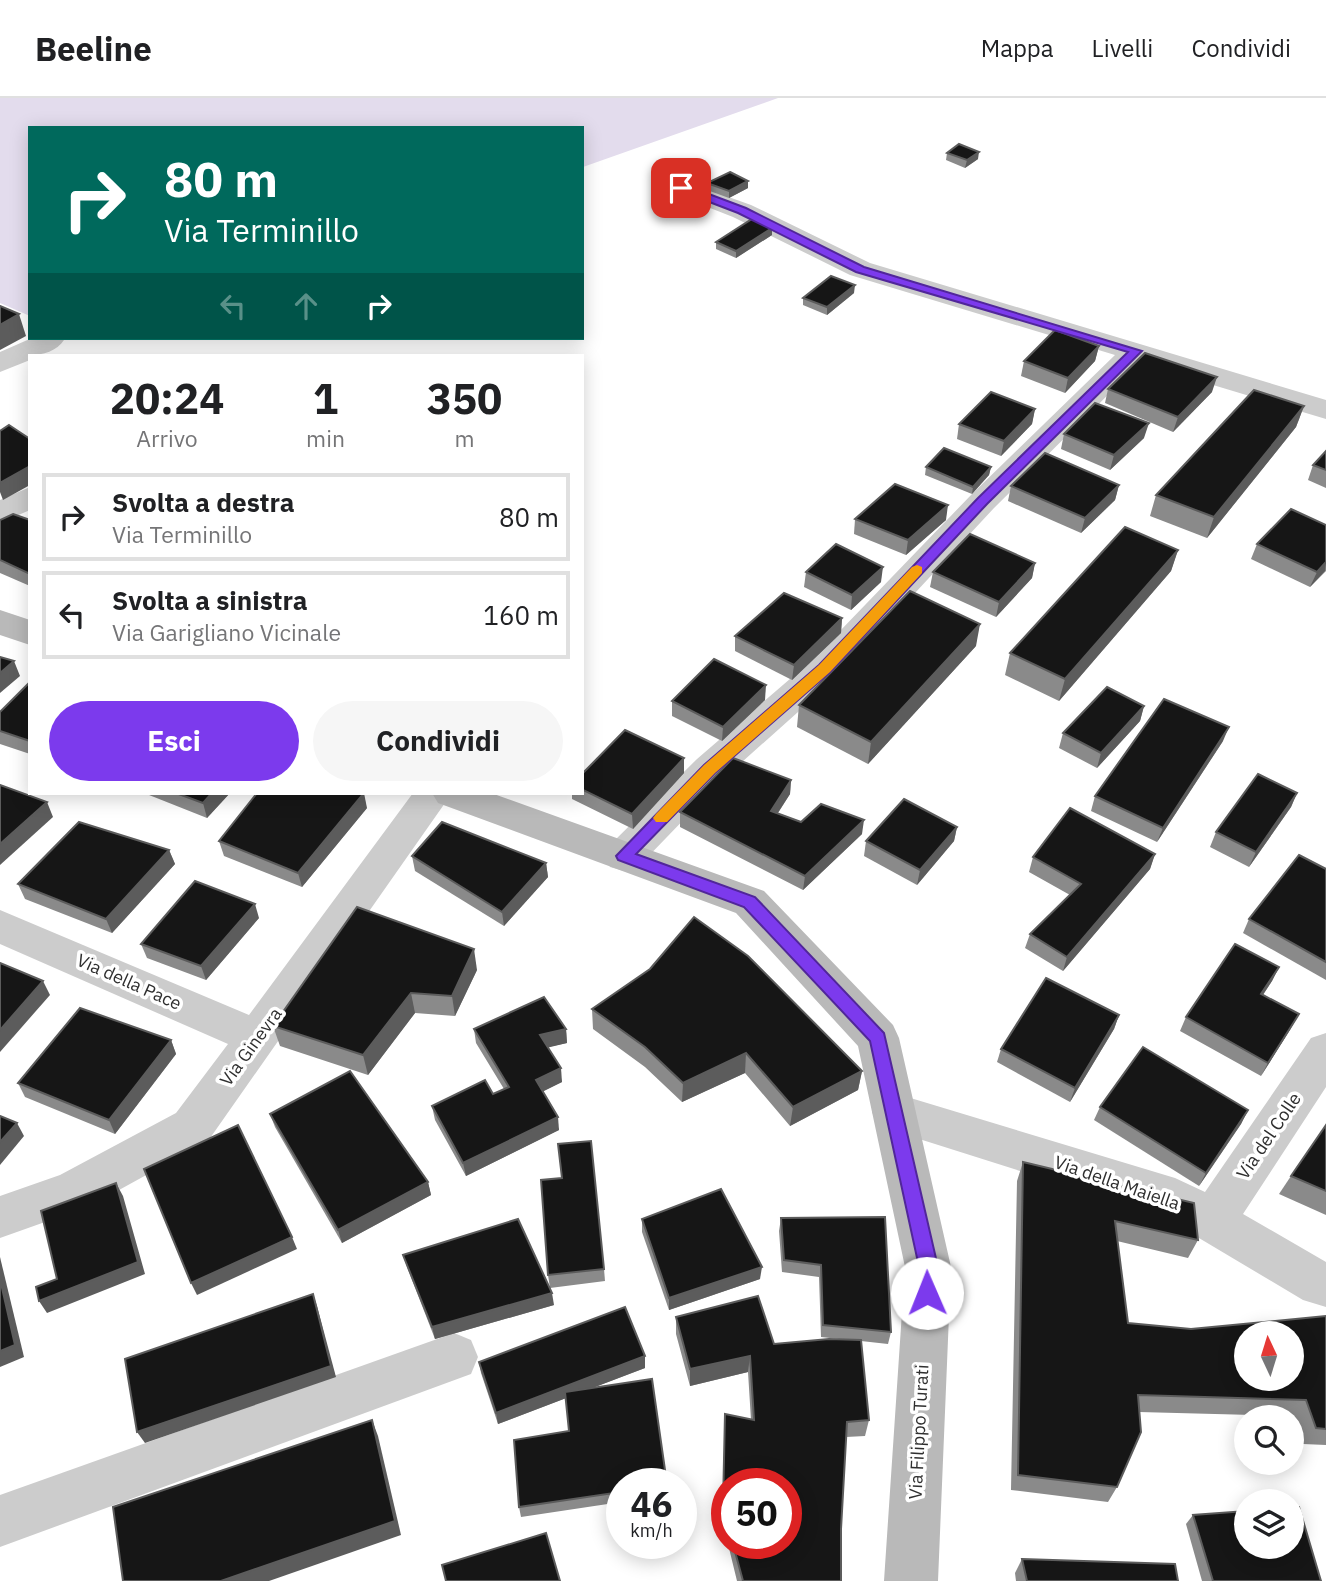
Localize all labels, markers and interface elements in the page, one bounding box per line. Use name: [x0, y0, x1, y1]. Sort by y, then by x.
text: Beeline: [35, 27, 152, 70]
text: Mappa: [981, 32, 1054, 64]
text: Livelli: [1092, 32, 1153, 64]
text: Condividi: [1191, 32, 1291, 64]
text: 80 m: [164, 147, 278, 210]
icon: right: [49, 154, 140, 245]
pin: [651, 158, 711, 218]
icon: arrive: [662, 169, 700, 207]
text: Via Terminillo: [164, 209, 359, 251]
icon: left: [214, 287, 252, 325]
icon: ahead: [287, 287, 325, 325]
icon: right: [360, 287, 398, 325]
text: 20:24: [110, 371, 224, 426]
text: 1: [313, 371, 338, 426]
text: 350: [427, 371, 502, 426]
text: Arrivo: [136, 423, 198, 453]
text: min: [306, 423, 345, 453]
text: m: [454, 423, 475, 453]
text: Svolta a destra: [112, 485, 294, 519]
icon: right: [53, 498, 91, 536]
text: 80 m: [499, 500, 559, 534]
text: Via Terminillo: [112, 519, 252, 549]
text: Svolta a sinistra: [112, 583, 308, 617]
icon: left: [53, 596, 91, 634]
text: 160 m: [483, 598, 559, 632]
text: Via Garigliano Vicinale: [112, 617, 341, 647]
button: Esci: [49, 701, 299, 781]
button: Condividi: [313, 701, 563, 781]
street label: Via della Pace: [73, 948, 185, 1015]
street label: Via Ginevra: [214, 1003, 287, 1090]
street label: Via del Colle: [1231, 1088, 1306, 1183]
street label: Via della Maiella: [1051, 1150, 1183, 1215]
position arrow: [890, 1256, 964, 1330]
north arrow: [1234, 1321, 1304, 1391]
map controls: [1234, 1321, 1304, 1559]
street label: Via Filippo Turati: [903, 1364, 934, 1500]
button: search: [1234, 1405, 1304, 1475]
speed limit sign: 50: [711, 1468, 802, 1559]
text: 46: [630, 1481, 673, 1527]
button: layers: [1234, 1489, 1304, 1559]
text: km/h: [630, 1519, 673, 1542]

